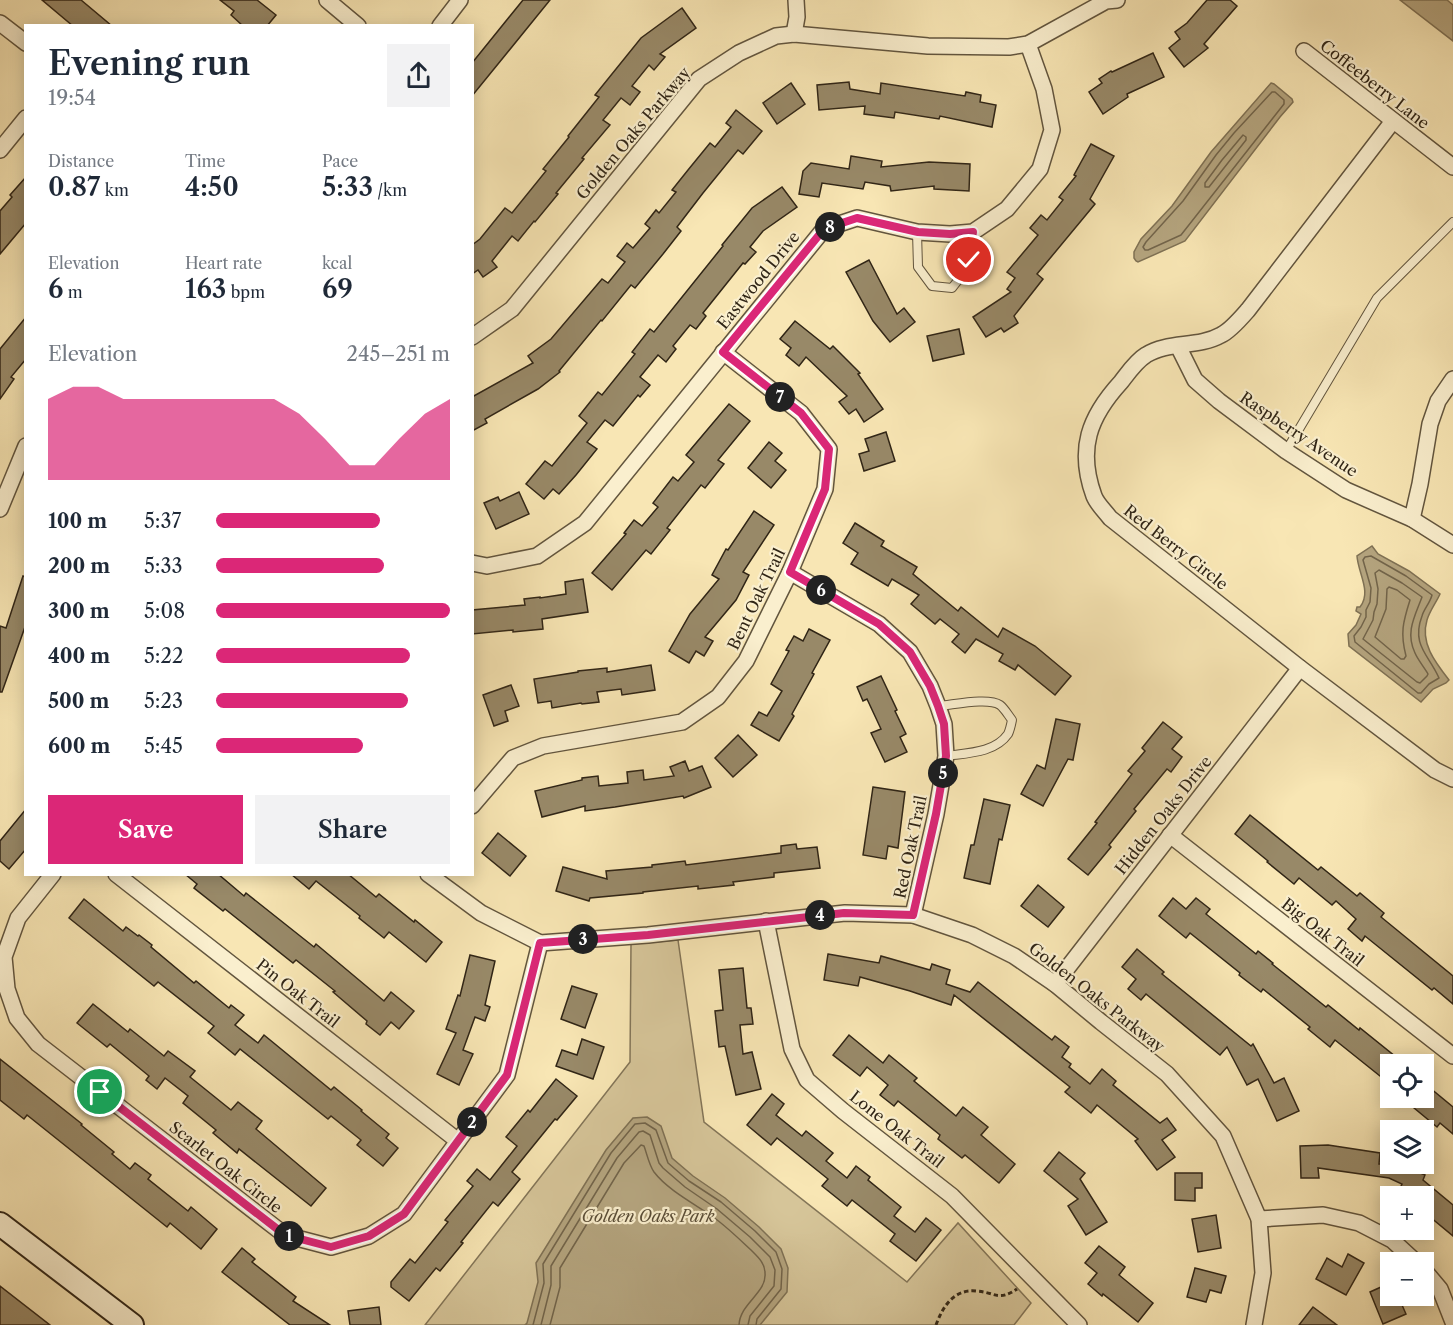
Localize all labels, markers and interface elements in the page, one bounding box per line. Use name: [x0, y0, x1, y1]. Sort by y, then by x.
street label: Coffeeberry Lane: [1316, 35, 1434, 133]
text: Evening run: [48, 43, 250, 84]
button: share: [387, 44, 450, 107]
street label: Golden Oaks Parkway: [572, 62, 695, 203]
text: 19:54: [48, 86, 96, 110]
text: Distance: [48, 151, 114, 171]
text: Time: [185, 151, 225, 171]
text: Pace: [322, 151, 358, 171]
text: 0.87: [48, 171, 100, 203]
text: 4:50: [185, 171, 239, 203]
text: 5:33: [322, 171, 373, 203]
text: km: [100, 180, 129, 200]
text: /km: [373, 180, 407, 200]
pin: 8: [815, 212, 845, 242]
text: 8: [825, 217, 835, 237]
street label: Eastwood Drive: [712, 227, 804, 333]
pin: [943, 234, 994, 285]
icon: check: [952, 243, 985, 276]
text: Elevation: [48, 253, 119, 273]
text: Heart rate: [185, 253, 262, 273]
text: kcal: [322, 253, 352, 273]
text: 6: [48, 273, 63, 305]
text: 163: [185, 273, 226, 305]
text: 69: [322, 273, 353, 305]
text: m: [63, 282, 83, 302]
text: bpm: [226, 282, 265, 302]
text: Elevation: [48, 342, 137, 366]
text: 245–251 m: [346, 342, 450, 366]
pin: 7: [765, 382, 795, 412]
text: 7: [776, 387, 784, 407]
street label: Raspberry Avenue: [1236, 387, 1362, 481]
street label: Red Berry Circle: [1120, 500, 1232, 594]
text: 100 m: [48, 509, 107, 533]
text: 5:37: [144, 509, 181, 533]
street label: Bent Oak Trail: [723, 545, 789, 653]
text: 200 m: [48, 554, 110, 578]
text: 5:33: [144, 554, 183, 578]
pin: 6: [806, 575, 836, 605]
text: 6: [816, 580, 826, 600]
text: 300 m: [48, 599, 110, 623]
text: 5:08: [144, 599, 185, 623]
text: 400 m: [48, 644, 110, 668]
text: 5:22: [144, 644, 183, 668]
text: 500 m: [48, 689, 109, 713]
text: 5:23: [144, 689, 183, 713]
text: 600 m: [48, 734, 110, 758]
text: 5:45: [144, 734, 183, 758]
street label: Hidden Oaks Drive: [1110, 752, 1216, 878]
pin: 5: [928, 758, 958, 788]
text: 5: [939, 763, 947, 783]
street label: Red Oak Trail: [889, 793, 931, 900]
button: Save: [48, 795, 243, 864]
button: Share: [255, 795, 450, 864]
street label: Big Oak Trail: [1278, 894, 1368, 970]
pin: 4: [805, 900, 835, 930]
text: 4: [815, 905, 825, 925]
pin: 3: [568, 924, 598, 954]
text: 3: [578, 929, 588, 949]
street label: Golden Oaks Parkway: [1025, 938, 1170, 1057]
street label: Pin Oak Trail: [252, 954, 344, 1032]
map controls: [1380, 1054, 1434, 1306]
button: locate: [1380, 1054, 1434, 1108]
pin: [74, 1066, 125, 1117]
icon: arrive: [83, 1075, 116, 1108]
street label: Lone Oak Trail: [846, 1086, 948, 1172]
pin: 2: [457, 1107, 487, 1137]
text: 2: [467, 1112, 477, 1132]
street label: Scarlet Oak Circle: [166, 1117, 286, 1217]
button: layers: [1380, 1120, 1434, 1174]
button: +: [1380, 1186, 1434, 1240]
park label: Golden Oaks Park: [581, 1206, 715, 1226]
pin: 1: [274, 1221, 304, 1251]
text: 1: [285, 1226, 293, 1246]
button: −: [1380, 1252, 1434, 1306]

